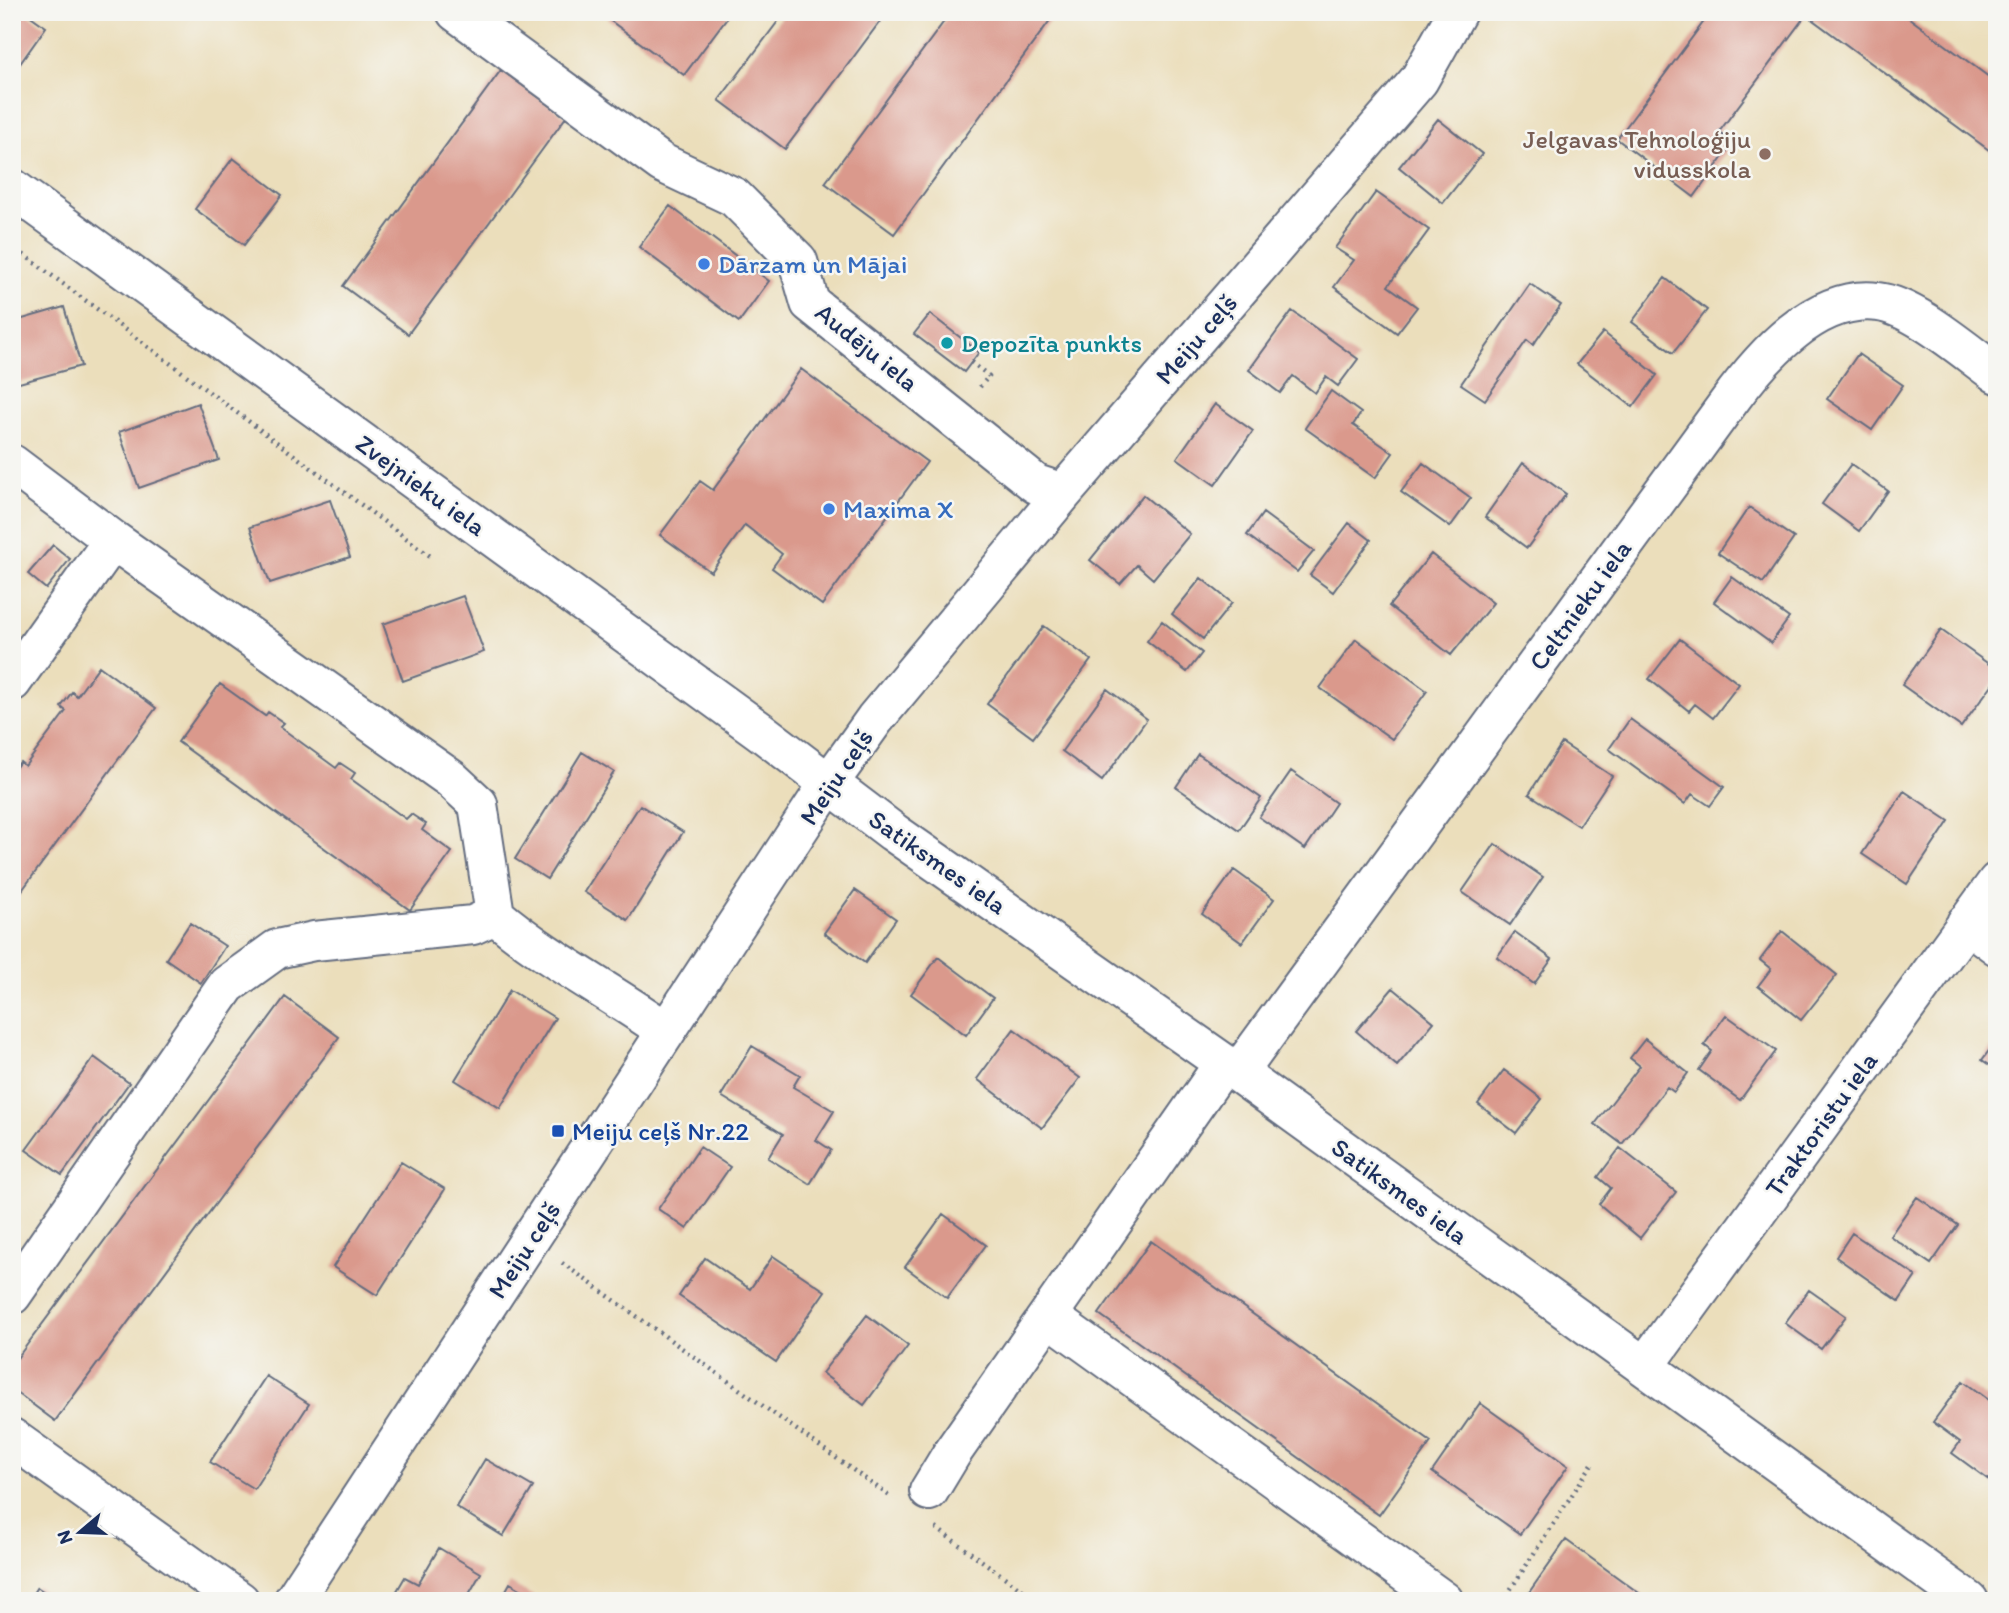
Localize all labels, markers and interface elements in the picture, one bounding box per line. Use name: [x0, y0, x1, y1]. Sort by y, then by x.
place label: Jelgavas Tehnoloģiju vidusskola: [1523, 123, 1751, 185]
marker: Jelgavas Tehnoloģiju vidusskola: [1757, 146, 1773, 162]
place label: Dārzam un Mājai: [718, 248, 908, 280]
marker: Dārzam un Mājai: [696, 256, 712, 272]
street label: Meiju ceļš: [1148, 287, 1244, 391]
street label: Audēju iela: [809, 296, 925, 398]
place label: Depozīta punkts: [961, 327, 1142, 359]
marker: Depozīta punkts: [939, 335, 955, 351]
street label: Zvejnieku iela: [350, 427, 493, 543]
place label: Maxima X: [843, 493, 954, 525]
marker: Maxima X: [821, 501, 837, 517]
street label: Celtnieku iela: [1522, 533, 1638, 677]
street label: Meiju ceļš: [792, 723, 880, 831]
street label: Satiksmes iela: [863, 803, 1014, 922]
street label: Traktoristu iela: [1758, 1045, 1885, 1203]
place label: Meiju ceļš Nr.22: [572, 1115, 749, 1147]
marker: Meiju ceļš Nr.22: [550, 1123, 566, 1139]
street label: Satiksmes iela: [1325, 1131, 1475, 1252]
street label: Meiju ceļš: [481, 1195, 567, 1305]
north arrow: [46, 1498, 116, 1568]
text: N: [51, 1528, 77, 1547]

